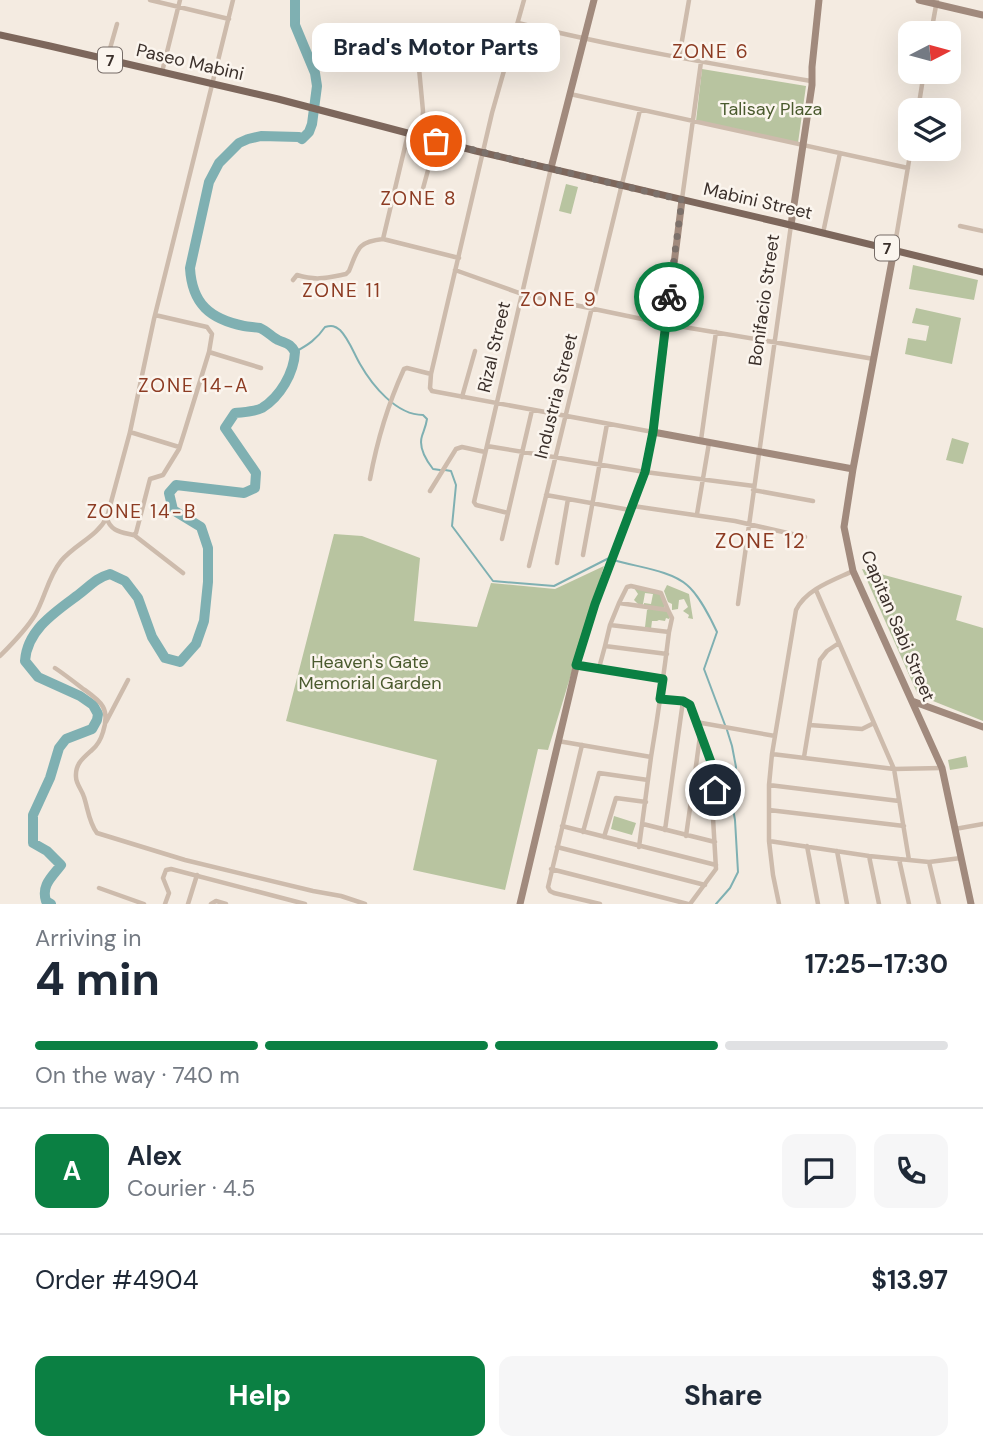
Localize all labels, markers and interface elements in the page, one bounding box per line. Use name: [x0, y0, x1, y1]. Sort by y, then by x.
north arrow: [898, 21, 961, 84]
map controls: [898, 21, 961, 161]
callout: Brad's Motor Parts: [312, 22, 560, 71]
text: Brad's Motor Parts: [333, 32, 539, 62]
street label: Paseo Mabini: [134, 38, 246, 86]
district label: ZONE 6: [672, 39, 750, 64]
road number: 7: [98, 48, 122, 72]
park label: Talisay Plaza: [720, 97, 822, 121]
button: layers: [898, 98, 961, 161]
pin: [406, 111, 466, 171]
icon: bag: [417, 122, 455, 160]
street label: Mabini Street: [701, 177, 815, 225]
district label: ZONE 8: [380, 186, 458, 211]
street label: Bonifacio Street: [743, 233, 785, 367]
road number: 7: [875, 236, 899, 260]
courier: [634, 262, 704, 332]
district label: ZONE 11: [302, 278, 382, 303]
icon: bike: [650, 278, 688, 316]
district label: ZONE 9: [520, 287, 598, 312]
street label: Rizal Street: [472, 299, 516, 395]
street label: Industria Street: [529, 331, 583, 461]
district label: ZONE 14-A: [138, 373, 250, 398]
district label: ZONE 14-B: [87, 499, 197, 524]
district label: ZONE 12: [715, 527, 807, 555]
street label: Capitan Sabi Street: [855, 547, 941, 705]
park label: Heaven's Gate Memorial Garden: [298, 650, 442, 695]
pin: [685, 760, 745, 820]
icon: home: [696, 771, 734, 809]
text: Arriving in: [35, 923, 141, 953]
text: 17:25–17:30: [805, 947, 948, 981]
text: 4 min: [35, 949, 160, 1009]
text: On the way · 740 m: [35, 1060, 240, 1090]
button: chat: [782, 1134, 856, 1208]
button: phone: [874, 1134, 948, 1208]
text: Alex: [127, 1139, 182, 1173]
text: A: [63, 1154, 81, 1188]
text: Courier · 4.5: [127, 1173, 255, 1203]
text: Order #4904: [35, 1263, 198, 1297]
text: $13.97: [871, 1263, 948, 1297]
button: Help: [35, 1356, 485, 1436]
button: Share: [499, 1356, 948, 1436]

